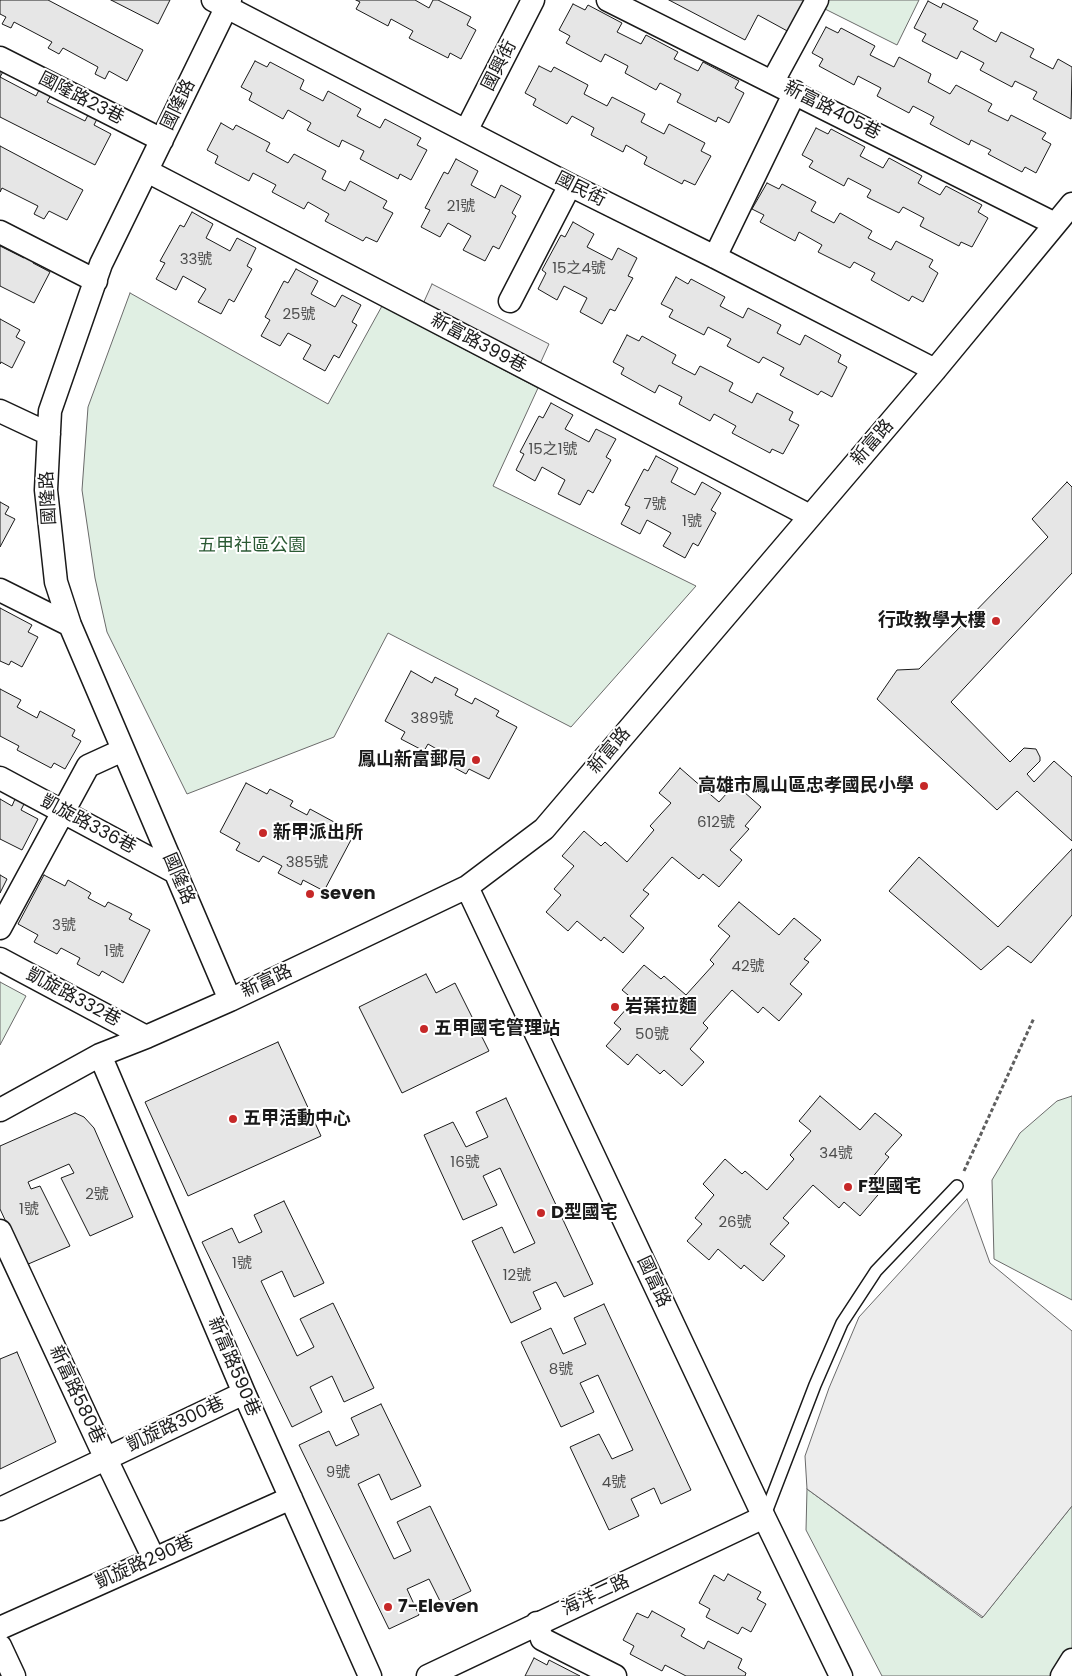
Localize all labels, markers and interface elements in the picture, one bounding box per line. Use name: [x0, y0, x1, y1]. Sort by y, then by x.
street label: 國興街: [478, 37, 522, 95]
street label: 國隆路23巷: [35, 68, 127, 130]
street label: 國隆路: [157, 76, 201, 134]
street label: 新富路405巷: [780, 77, 884, 145]
street label: 國民街: [551, 168, 609, 212]
house number: 21號: [447, 198, 475, 216]
house number: 33號: [180, 251, 212, 269]
house number: 15之4號: [552, 260, 606, 278]
house number: 25號: [282, 306, 316, 324]
street label: 新富路399巷: [426, 310, 530, 378]
street label: 新富路: [847, 416, 899, 470]
house number: 15之1號: [528, 441, 578, 459]
street label: 國隆路: [37, 470, 61, 526]
house number: 7號: [643, 496, 667, 514]
house number: 1號: [682, 513, 702, 531]
park label: 五甲社區公園: [198, 535, 306, 557]
place label: 行政教學大樓: [878, 610, 986, 632]
marker: 行政教學大樓: [990, 615, 1002, 627]
house number: 389號: [411, 710, 453, 728]
street label: 新富路: [584, 723, 636, 779]
place label: 鳳山新富郵局: [358, 749, 466, 771]
marker: 鳳山新富郵局: [470, 754, 482, 766]
place label: 高雄市鳳山區忠孝國民小學: [698, 775, 914, 797]
marker: 高雄市鳳山區忠孝國民小學: [918, 780, 930, 792]
street label: 凱旋路336巷: [37, 791, 139, 859]
house number: 612號: [697, 814, 735, 832]
place label: 新甲派出所: [273, 822, 363, 844]
marker: 新甲派出所: [257, 827, 269, 839]
street label: 國隆路: [158, 850, 198, 908]
house number: 385號: [286, 854, 328, 872]
place label: seven: [320, 883, 376, 905]
marker: seven: [304, 888, 316, 900]
house number: 3號: [52, 917, 76, 935]
house number: 1號: [104, 943, 124, 961]
house number: 42號: [731, 958, 765, 976]
street label: 新富路: [238, 961, 296, 1003]
street label: 凱旋路332巷: [22, 964, 124, 1032]
place label: 岩葉拉麵: [625, 996, 697, 1018]
marker: 岩葉拉麵: [609, 1001, 621, 1013]
place label: 五甲國宅管理站: [434, 1018, 560, 1040]
marker: 五甲國宅管理站: [418, 1023, 430, 1035]
house number: 50號: [635, 1026, 669, 1044]
place label: 五甲活動中心: [243, 1108, 351, 1130]
marker: 五甲活動中心: [227, 1113, 239, 1125]
house number: 34號: [819, 1145, 853, 1163]
house number: 16號: [450, 1154, 480, 1172]
place label: F型國宅: [858, 1176, 922, 1198]
marker: F型國宅: [842, 1181, 854, 1193]
house number: 2號: [85, 1186, 109, 1204]
house number: 1號: [19, 1201, 39, 1219]
place label: D型國宅: [551, 1202, 618, 1224]
marker: D型國宅: [535, 1207, 547, 1219]
house number: 26號: [718, 1214, 752, 1232]
street label: 國富路: [632, 1253, 674, 1311]
house number: 1號: [232, 1255, 252, 1273]
house number: 12號: [503, 1267, 531, 1285]
street label: 新富路590巷: [202, 1314, 264, 1420]
street label: 新富路580巷: [44, 1342, 108, 1448]
house number: 8號: [549, 1361, 573, 1379]
street label: 凱旋路300巷: [124, 1393, 228, 1457]
house number: 9號: [326, 1464, 350, 1482]
house number: 4號: [602, 1474, 626, 1492]
street label: 凱旋路290巷: [93, 1532, 197, 1594]
street label: 海洋二路: [559, 1571, 633, 1621]
place label: 7-Eleven: [398, 1596, 479, 1618]
marker: 7-Eleven: [382, 1601, 394, 1613]

